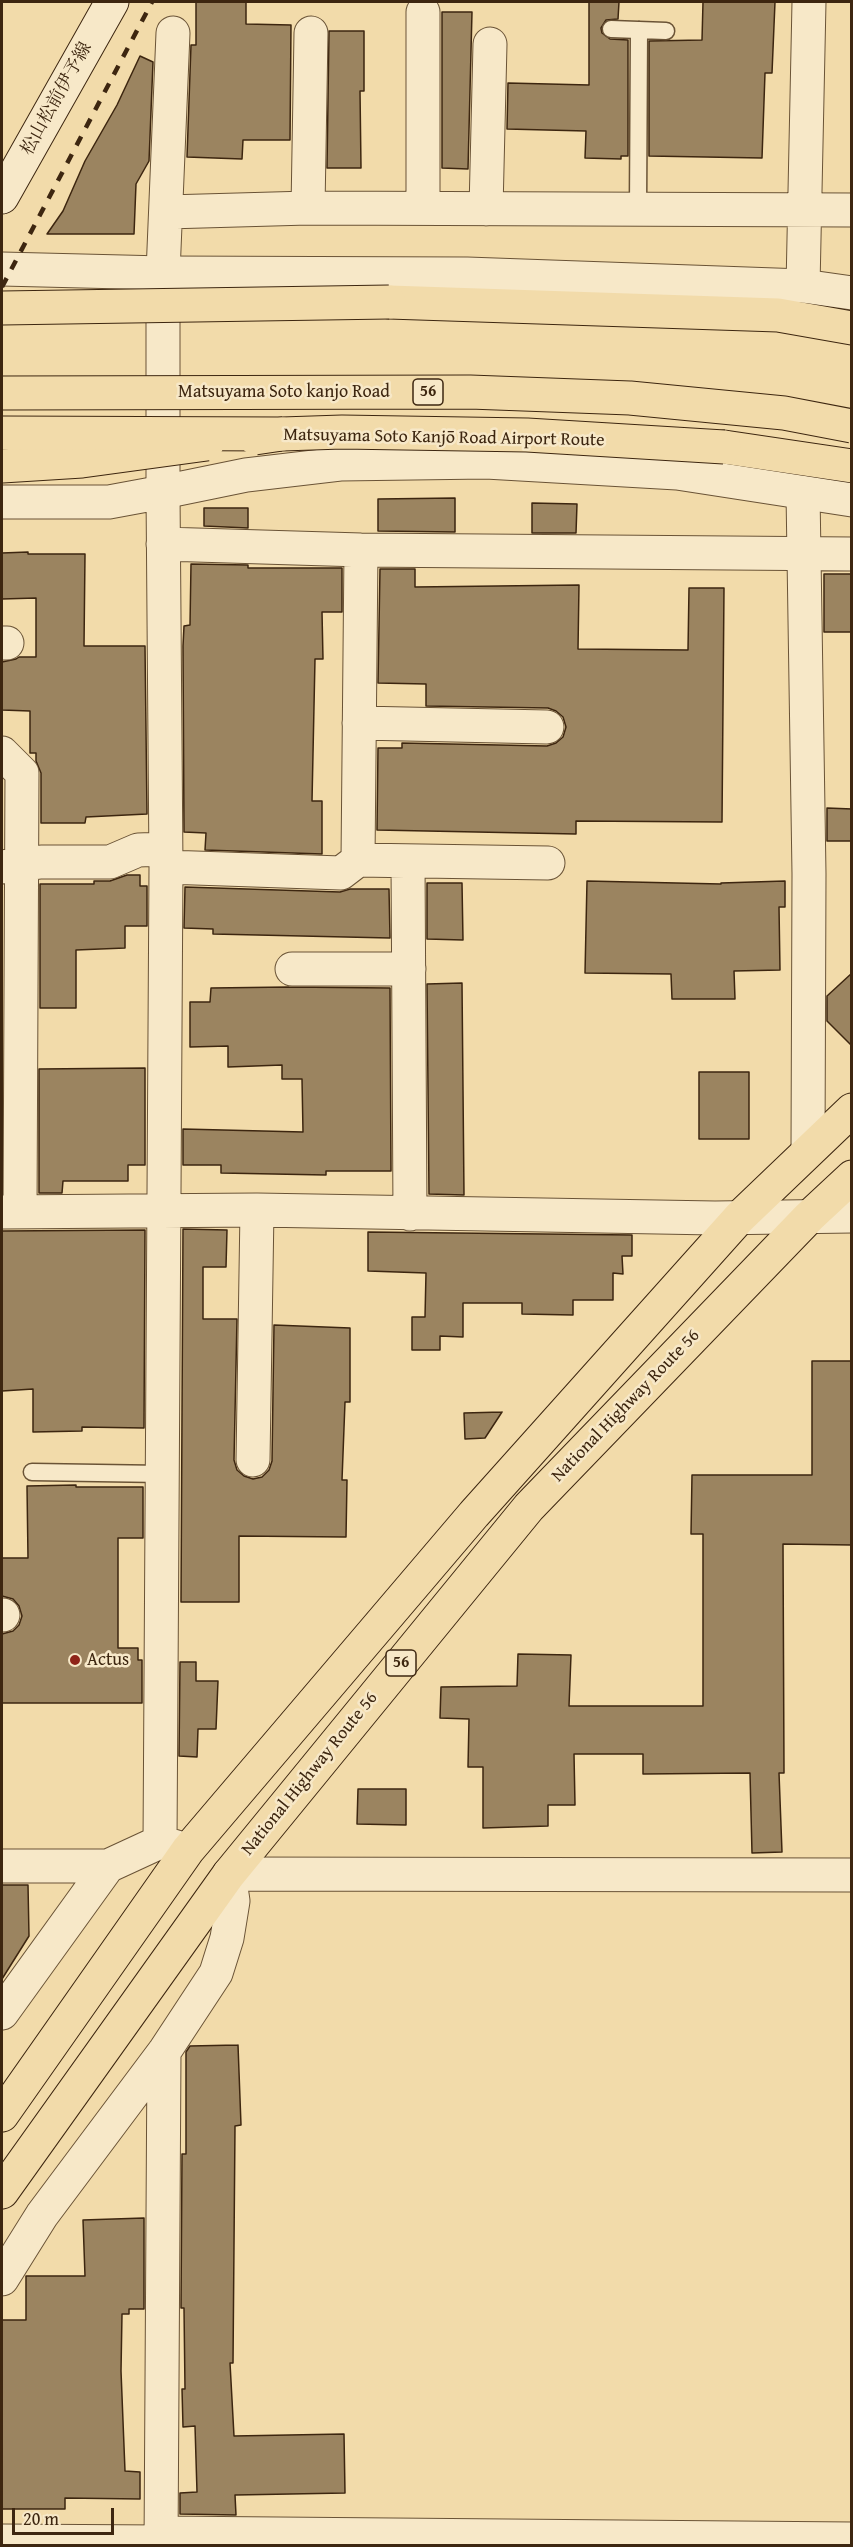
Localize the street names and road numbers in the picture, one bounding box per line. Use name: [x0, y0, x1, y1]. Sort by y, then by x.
street label: 松山松前伊予線: [17, 39, 97, 159]
road number: 56: [413, 379, 443, 405]
street label: Matsuyama Soto kanjo Road: [178, 381, 390, 403]
street label: Matsuyama Soto Kanjō Road Airport Route: [283, 424, 605, 452]
street label: National Highway Route 56: [547, 1325, 705, 1487]
road number: 56: [386, 1650, 416, 1676]
street label: National Highway Route 56: [237, 1688, 383, 1860]

